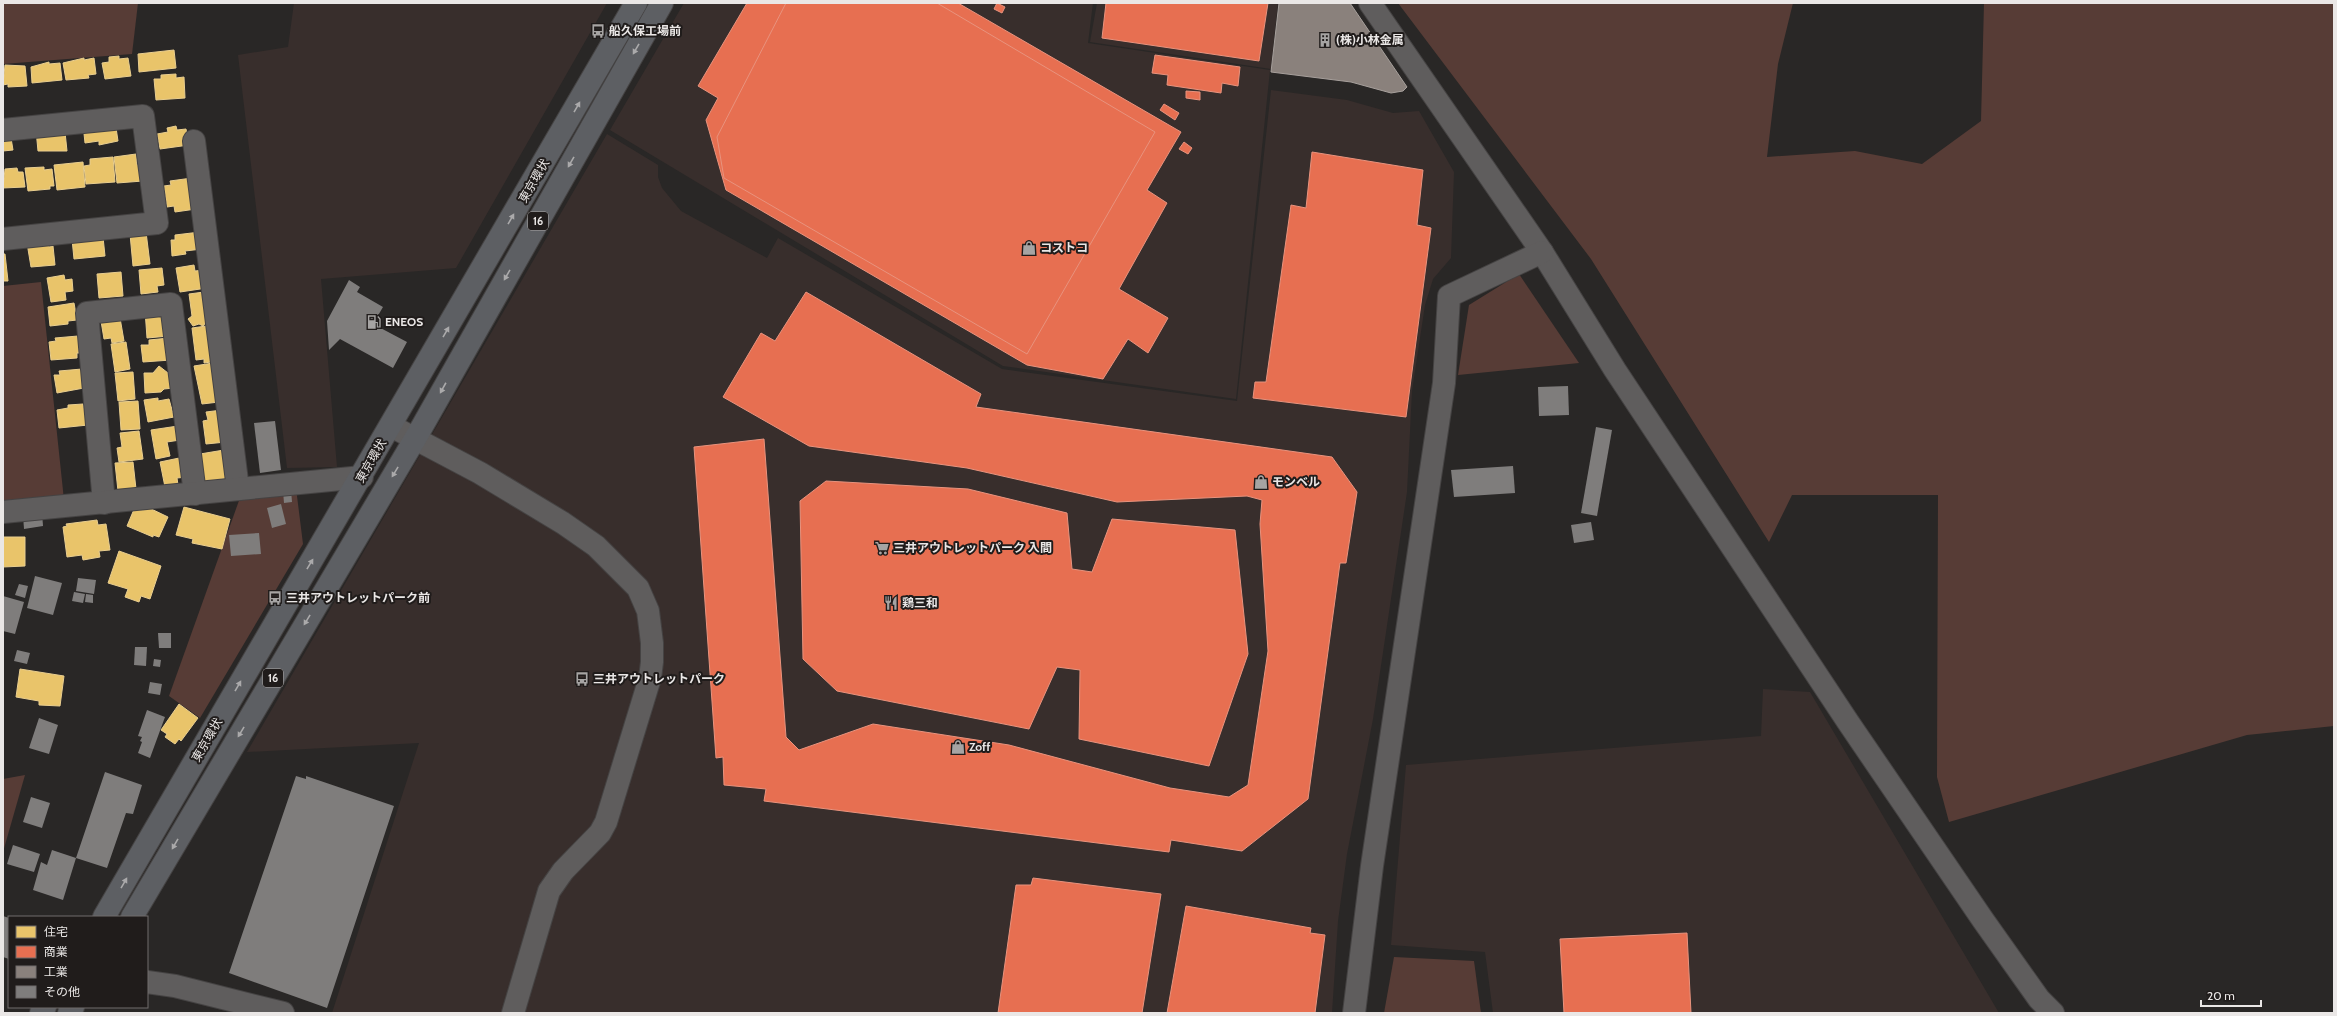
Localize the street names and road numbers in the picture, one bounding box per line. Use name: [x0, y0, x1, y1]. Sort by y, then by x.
street label: 東京環状: [515, 156, 552, 205]
road number: 16: [528, 212, 548, 230]
street label: 東京環状: [352, 436, 389, 485]
road number: 16: [263, 669, 283, 687]
street label: 東京環状: [188, 715, 225, 764]

